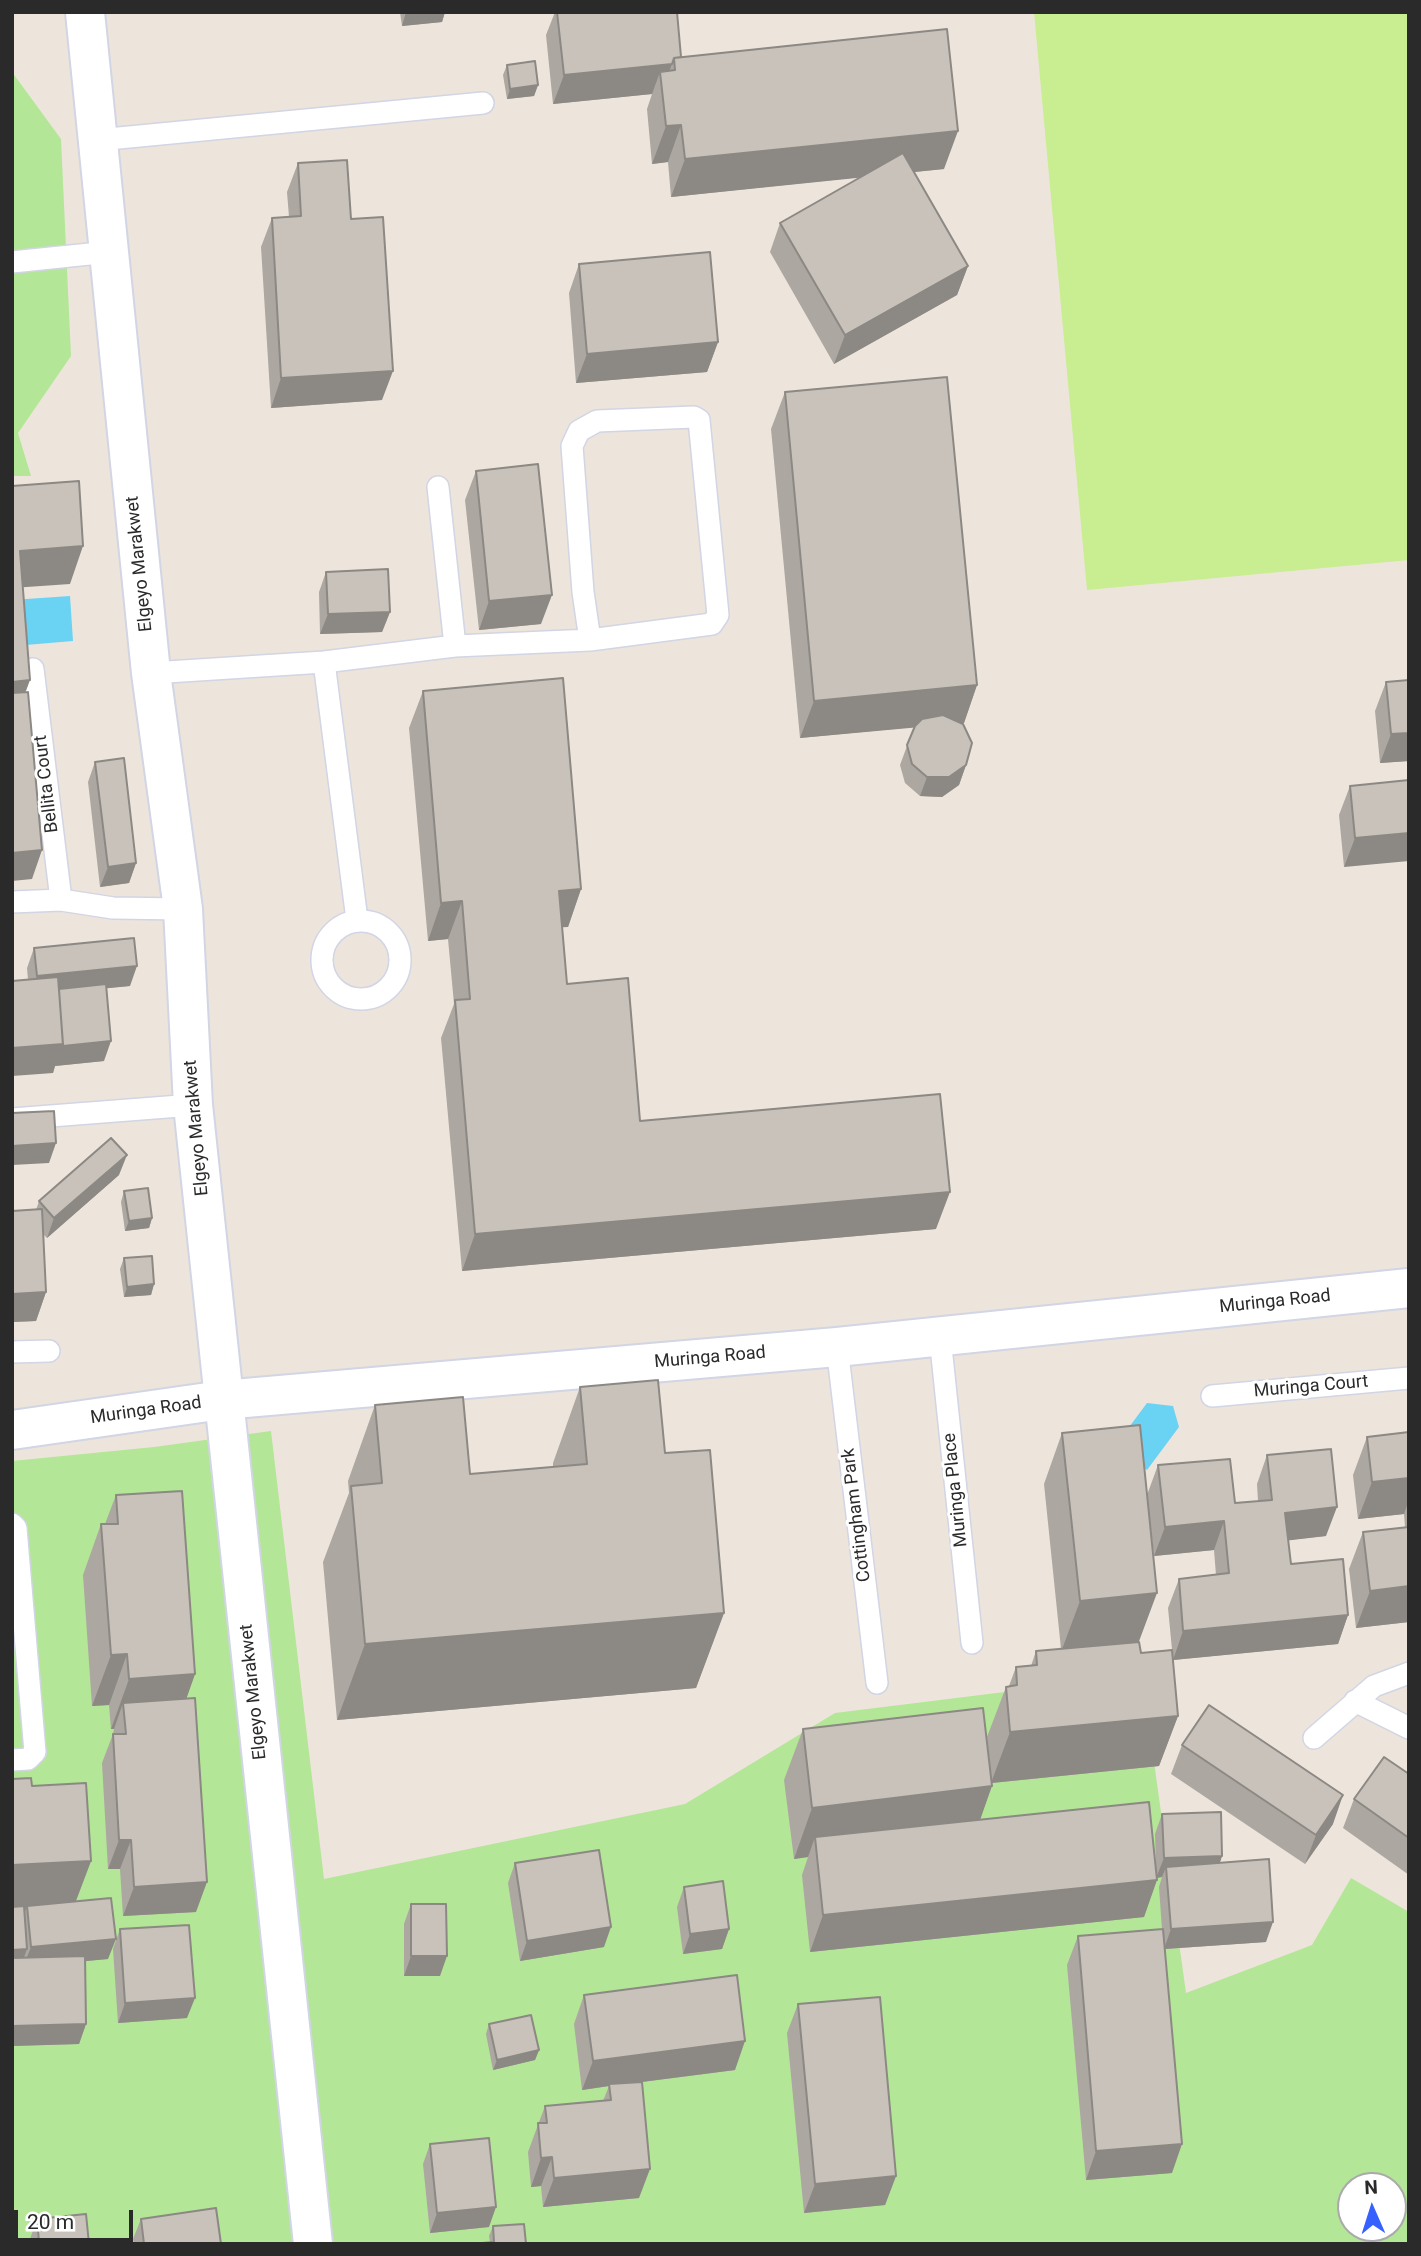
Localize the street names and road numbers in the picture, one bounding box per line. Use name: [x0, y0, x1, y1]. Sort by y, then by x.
street label: Elgeyo Marakwet: [122, 495, 158, 633]
street label: Bellita Court: [30, 734, 64, 834]
street label: Elgeyo Marakwet: [180, 1059, 214, 1197]
street label: Muringa Road: [1218, 1285, 1332, 1319]
street label: Muringa Road: [653, 1342, 767, 1374]
street label: Muringa Court: [1253, 1371, 1369, 1403]
street label: Muringa Road: [89, 1393, 203, 1429]
street label: Muringa Place: [939, 1432, 973, 1548]
street label: Cottingham Park: [838, 1447, 876, 1583]
street label: Elgeyo Marakwet: [236, 1623, 272, 1761]

